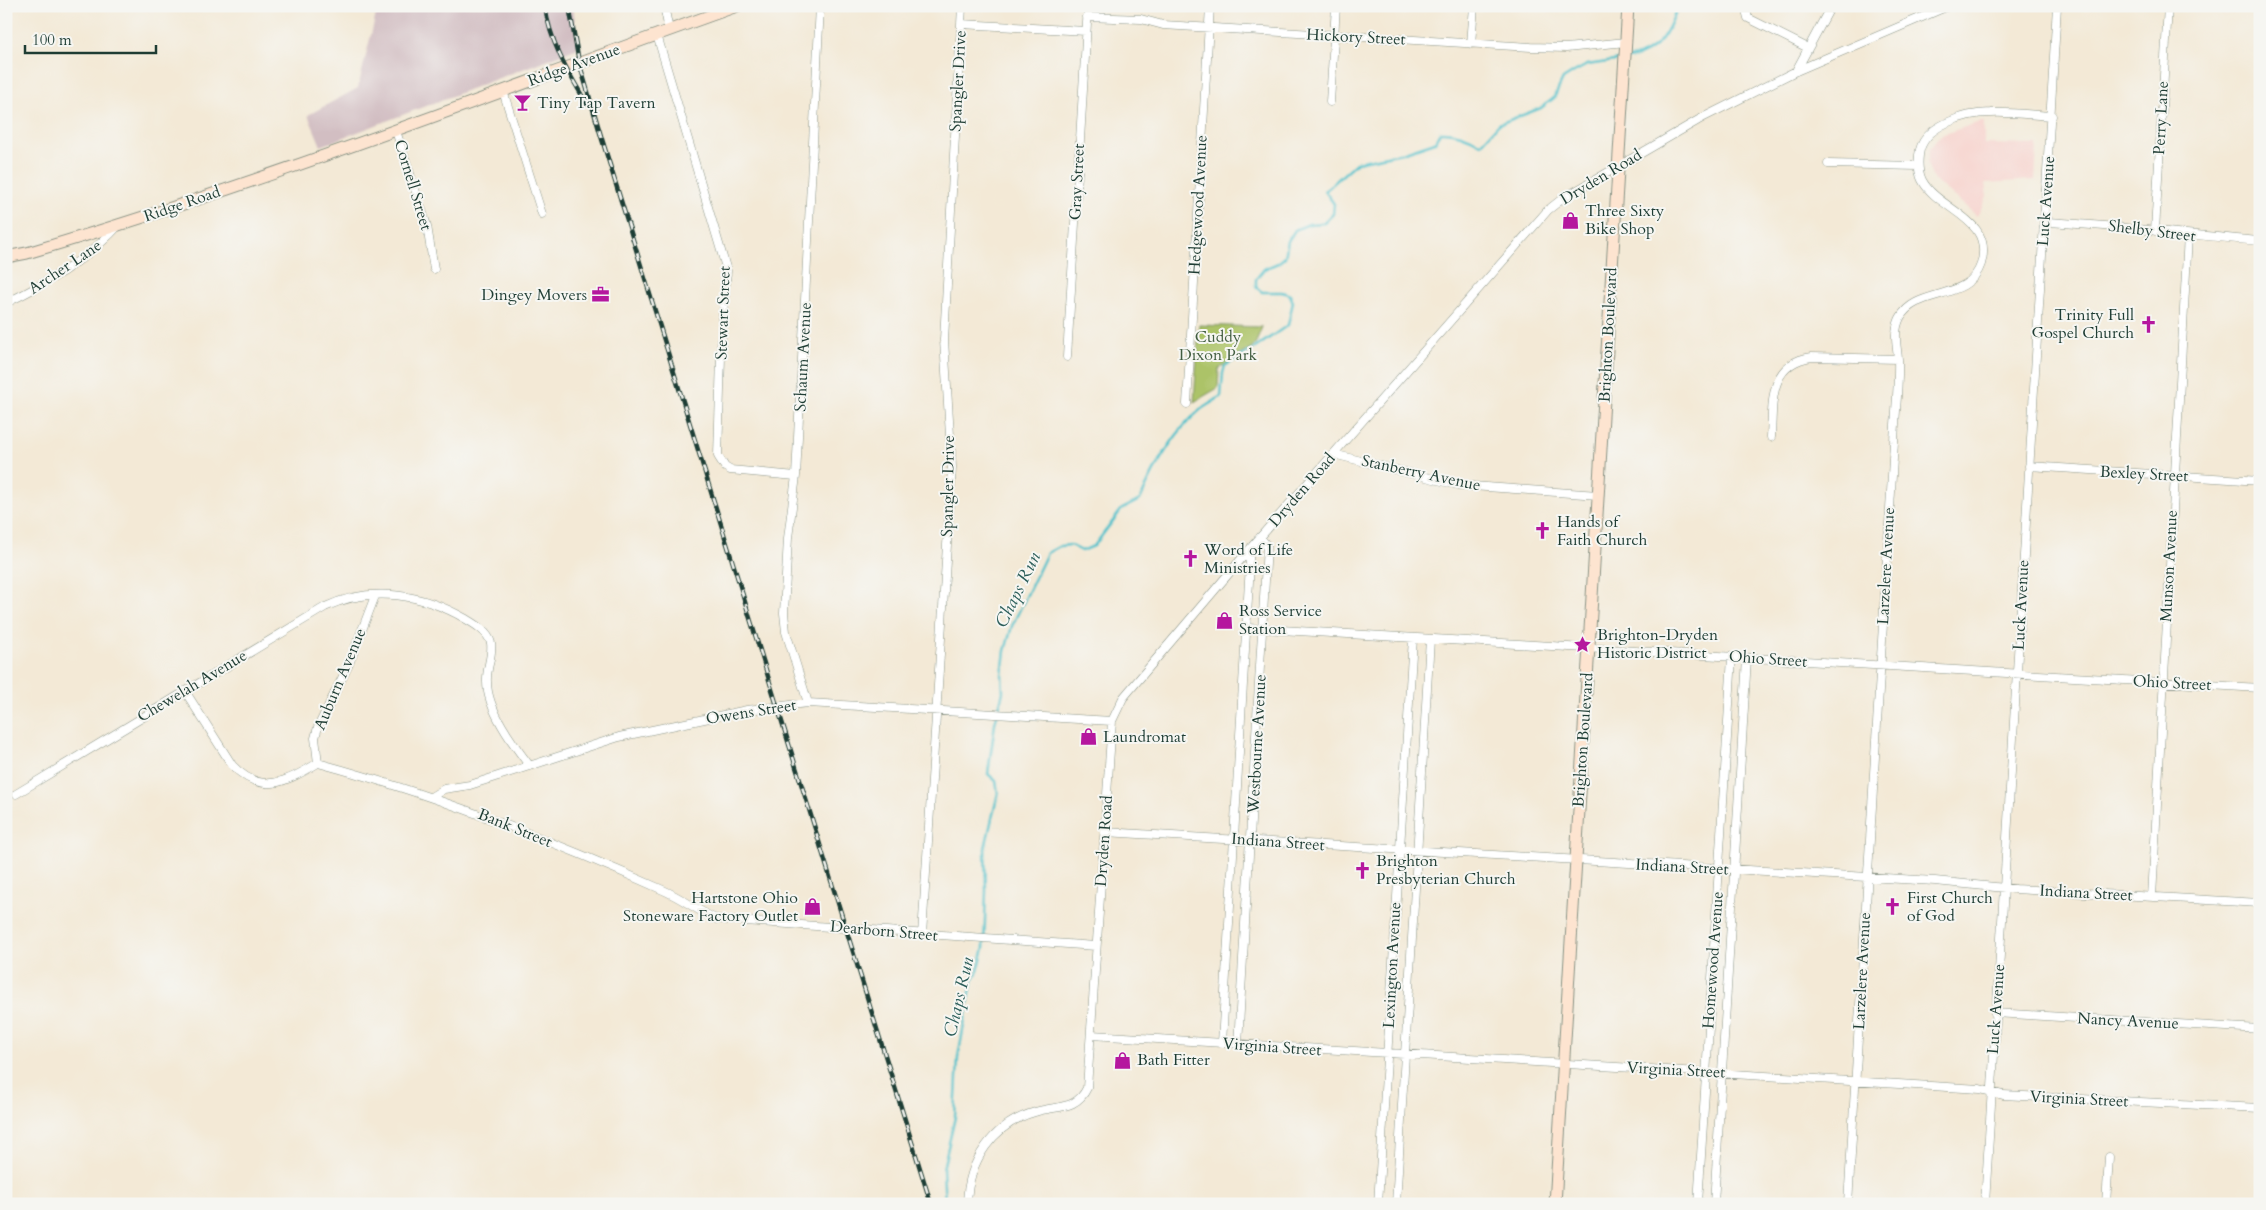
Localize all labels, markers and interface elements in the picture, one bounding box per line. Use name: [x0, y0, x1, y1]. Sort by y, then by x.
scale bar: [25, 22, 156, 54]
street label: Hickory Street: [1306, 23, 1406, 51]
text: 100 m: [32, 30, 72, 50]
street label: Spangler Drive: [944, 30, 972, 132]
street label: Ridge Avenue: [525, 38, 623, 92]
street label: Perry Lane: [2148, 80, 2174, 156]
place label: Tiny Tap Tavern: [537, 92, 655, 114]
bar icon: Tiny Tap Tavern: [513, 93, 533, 113]
street label: Hedgewood Avenue: [1183, 134, 1213, 276]
street label: Cornell Street: [389, 137, 437, 233]
street label: Gray Street: [1064, 143, 1090, 221]
street label: Dryden Road: [1556, 144, 1646, 210]
street label: Luck Avenue: [2032, 155, 2060, 247]
street label: Ridge Road: [141, 180, 224, 227]
place label: Three Sixty Bike Shop: [1585, 200, 1665, 240]
shop icon: Three Sixty Bike Shop: [1561, 210, 1581, 230]
street label: Shelby Street: [2107, 215, 2197, 247]
street label: Archer Lane: [24, 234, 106, 300]
street label: Stewart Street: [710, 266, 736, 360]
street label: Brighton Boulevard: [1593, 267, 1623, 403]
place label: Dingey Movers: [481, 284, 587, 306]
office icon: Dingey Movers: [591, 285, 611, 305]
street label: Schaum Avenue: [789, 302, 817, 412]
place label: Trinity Full Gospel Church: [2031, 304, 2134, 344]
church icon: Trinity Full Gospel Church: [2138, 314, 2158, 334]
park label: Cuddy Dixon Park: [1179, 326, 1258, 366]
street label: Spangler Drive: [936, 435, 960, 537]
street label: Dryden Road: [1264, 448, 1341, 532]
street label: Stanberry Avenue: [1359, 450, 1483, 496]
street label: Bexley Street: [2099, 461, 2189, 487]
street label: Larzelere Avenue: [1872, 507, 1900, 625]
street label: Munson Avenue: [2155, 509, 2183, 623]
place label: Hands of Faith Church: [1557, 511, 1648, 551]
church icon: Hands of Faith Church: [1533, 521, 1553, 541]
place label: Word of Life Ministries: [1203, 539, 1293, 579]
water label: Chaps Run: [989, 548, 1047, 632]
church icon: Word of Life Ministries: [1180, 549, 1200, 569]
street label: Luck Avenue: [2008, 559, 2034, 651]
place label: Ross Service Station: [1239, 600, 1322, 640]
shop icon: Ross Service Station: [1215, 610, 1235, 630]
place label: Brighton-Dryden Historic District: [1597, 624, 1718, 664]
street label: Auburn Avenue: [309, 625, 371, 733]
place icon: Brighton-Dryden Historic District: [1573, 634, 1593, 654]
street label: Chewelah Avenue: [133, 645, 251, 727]
street label: Ohio Street: [1728, 645, 1808, 673]
street label: Ohio Street: [2132, 670, 2212, 696]
street label: Brighton Boulevard: [1567, 671, 1599, 808]
street label: Westbourne Avenue: [1242, 674, 1272, 815]
street label: Owens Street: [704, 694, 798, 730]
place label: Laundromat: [1103, 726, 1186, 748]
shop icon: Laundromat: [1079, 727, 1099, 747]
street label: Dryden Road: [1090, 794, 1118, 887]
street label: Bank Street: [475, 803, 555, 853]
street label: Indiana Street: [1231, 828, 1325, 856]
place label: Brighton Presbyterian Church: [1376, 850, 1516, 890]
street label: Indiana Street: [1635, 854, 1729, 880]
church icon: Brighton Presbyterian Church: [1352, 860, 1372, 880]
street label: Indiana Street: [2039, 880, 2133, 906]
place label: Hartstone Ohio Stoneware Factory Outlet: [623, 887, 798, 927]
place label: First Church of God: [1907, 887, 1993, 927]
street label: Homewood Avenue: [1697, 891, 1729, 1029]
shop icon: Hartstone Ohio Stoneware Factory Outlet: [802, 897, 822, 917]
church icon: First Church of God: [1883, 897, 1903, 917]
street label: Lexington Avenue: [1378, 901, 1406, 1029]
street label: Larzelere Avenue: [1848, 912, 1876, 1030]
street label: Dearborn Street: [829, 915, 939, 947]
water label: Chaps Run: [938, 954, 980, 1039]
street label: Luck Avenue: [1982, 963, 2010, 1055]
street label: Nancy Avenue: [2077, 1007, 2179, 1035]
street label: Virginia Street: [1222, 1033, 1322, 1061]
place label: Bath Fitter: [1137, 1049, 1210, 1071]
shop icon: Bath Fitter: [1113, 1050, 1133, 1070]
street label: Virginia Street: [1626, 1056, 1726, 1084]
street label: Virginia Street: [2029, 1085, 2129, 1113]

